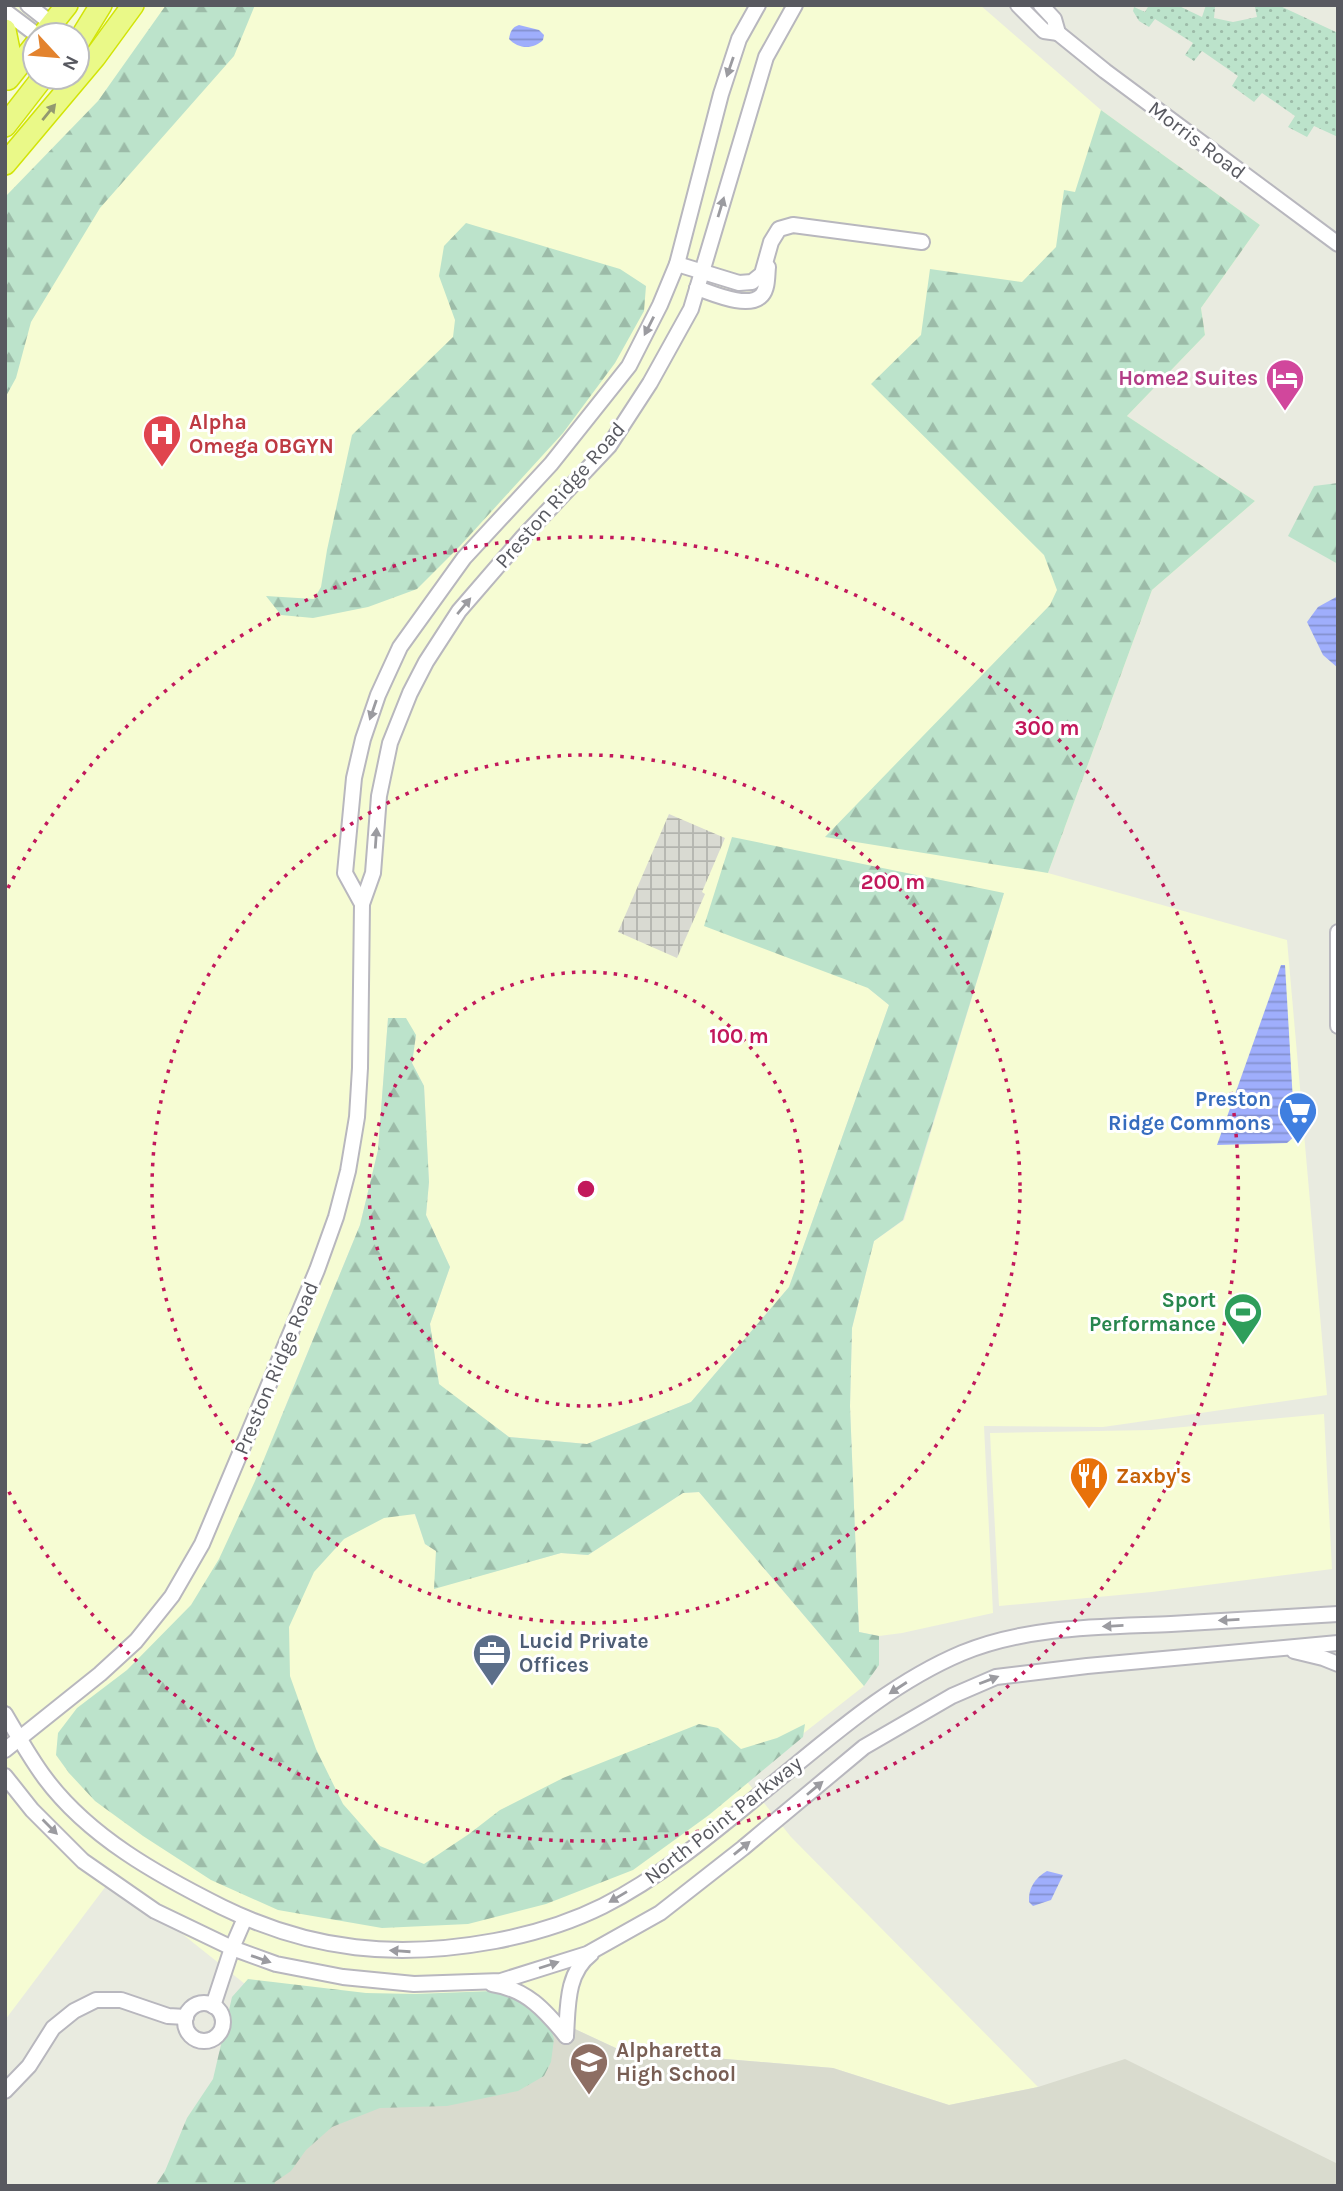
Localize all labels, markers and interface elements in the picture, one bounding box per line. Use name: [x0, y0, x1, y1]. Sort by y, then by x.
north arrow: [21, 21, 91, 91]
text: N: [58, 52, 83, 74]
one-way arrow: [724, 57, 735, 78]
street label: Morris Road: [1144, 96, 1250, 184]
one-way arrow: [42, 104, 57, 122]
one-way arrow: [716, 196, 726, 217]
one-way arrow: [643, 316, 655, 336]
hotel icon: Home2 Suites: [1264, 357, 1306, 412]
place label: Home2 Suites: [1118, 366, 1258, 390]
place label: Alpha Omega OBGYN: [189, 410, 334, 458]
hospital icon: Alpha Omega OBGYN: [141, 413, 183, 468]
street label: Preston Ridge Road: [490, 417, 630, 573]
one-way arrow: [456, 597, 471, 614]
one-way arrow: [367, 699, 378, 720]
text: 300 m: [1015, 716, 1079, 740]
one-way arrow: [371, 826, 382, 848]
text: 200 m: [861, 870, 925, 894]
text: 100 m: [709, 1024, 769, 1048]
place label: Preston Ridge Commons: [1108, 1087, 1271, 1135]
supermarket icon: Preston Ridge Commons: [1277, 1090, 1319, 1145]
centre of rings: [574, 1177, 598, 1201]
street label: Preston Ridge Road: [229, 1278, 323, 1458]
place label: Sport Performance: [1089, 1288, 1216, 1336]
sports icon: Sport Performance: [1222, 1291, 1264, 1346]
restaurant icon: Zaxby's: [1068, 1455, 1110, 1510]
place label: Zaxby's: [1116, 1464, 1191, 1488]
one-way arrow: [1218, 1615, 1240, 1626]
one-way arrow: [1102, 1621, 1124, 1632]
place label: Lucid Private Offices: [519, 1629, 649, 1677]
office icon: Lucid Private Offices: [471, 1632, 513, 1687]
one-way arrow: [978, 1675, 999, 1686]
one-way arrow: [888, 1681, 907, 1694]
street label: North Point Parkway: [640, 1751, 807, 1889]
one-way arrow: [806, 1780, 824, 1795]
one-way arrow: [41, 1819, 58, 1836]
one-way arrow: [733, 1841, 751, 1856]
one-way arrow: [608, 1891, 627, 1903]
one-way arrow: [388, 1945, 410, 1956]
one-way arrow: [251, 1954, 272, 1965]
one-way arrow: [539, 1960, 560, 1970]
place label: Alpharetta High School: [616, 2038, 736, 2086]
school or university icon: Alpharetta High School: [568, 2041, 610, 2096]

